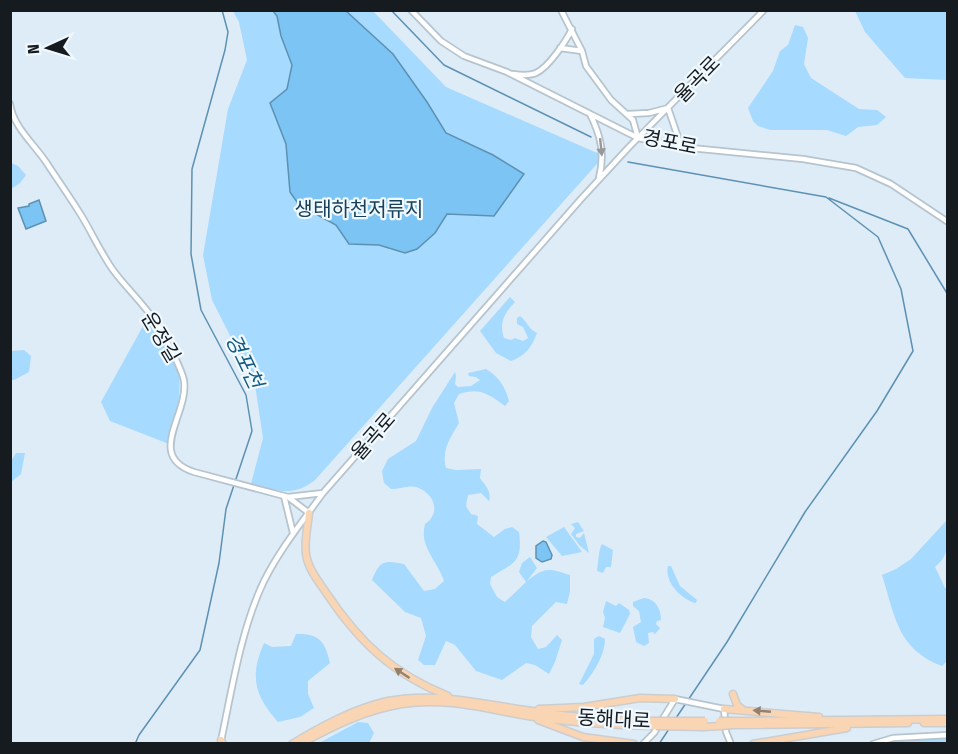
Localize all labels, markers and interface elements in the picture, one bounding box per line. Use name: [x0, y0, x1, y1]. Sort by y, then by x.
north arrow: [18, 18, 78, 78]
text: N: [24, 44, 43, 54]
street label: 율곡로: [669, 51, 725, 107]
street label: 경포로: [641, 125, 699, 159]
one-way arrow: [596, 137, 606, 156]
park label: 생태하천저류지: [295, 197, 423, 221]
street label: 운정길: [136, 307, 186, 367]
water label: 경포천: [220, 329, 270, 395]
street label: 율곡로: [346, 407, 400, 465]
one-way arrow: [394, 668, 410, 679]
street label: 동해대로: [577, 705, 651, 733]
one-way arrow: [752, 706, 771, 716]

